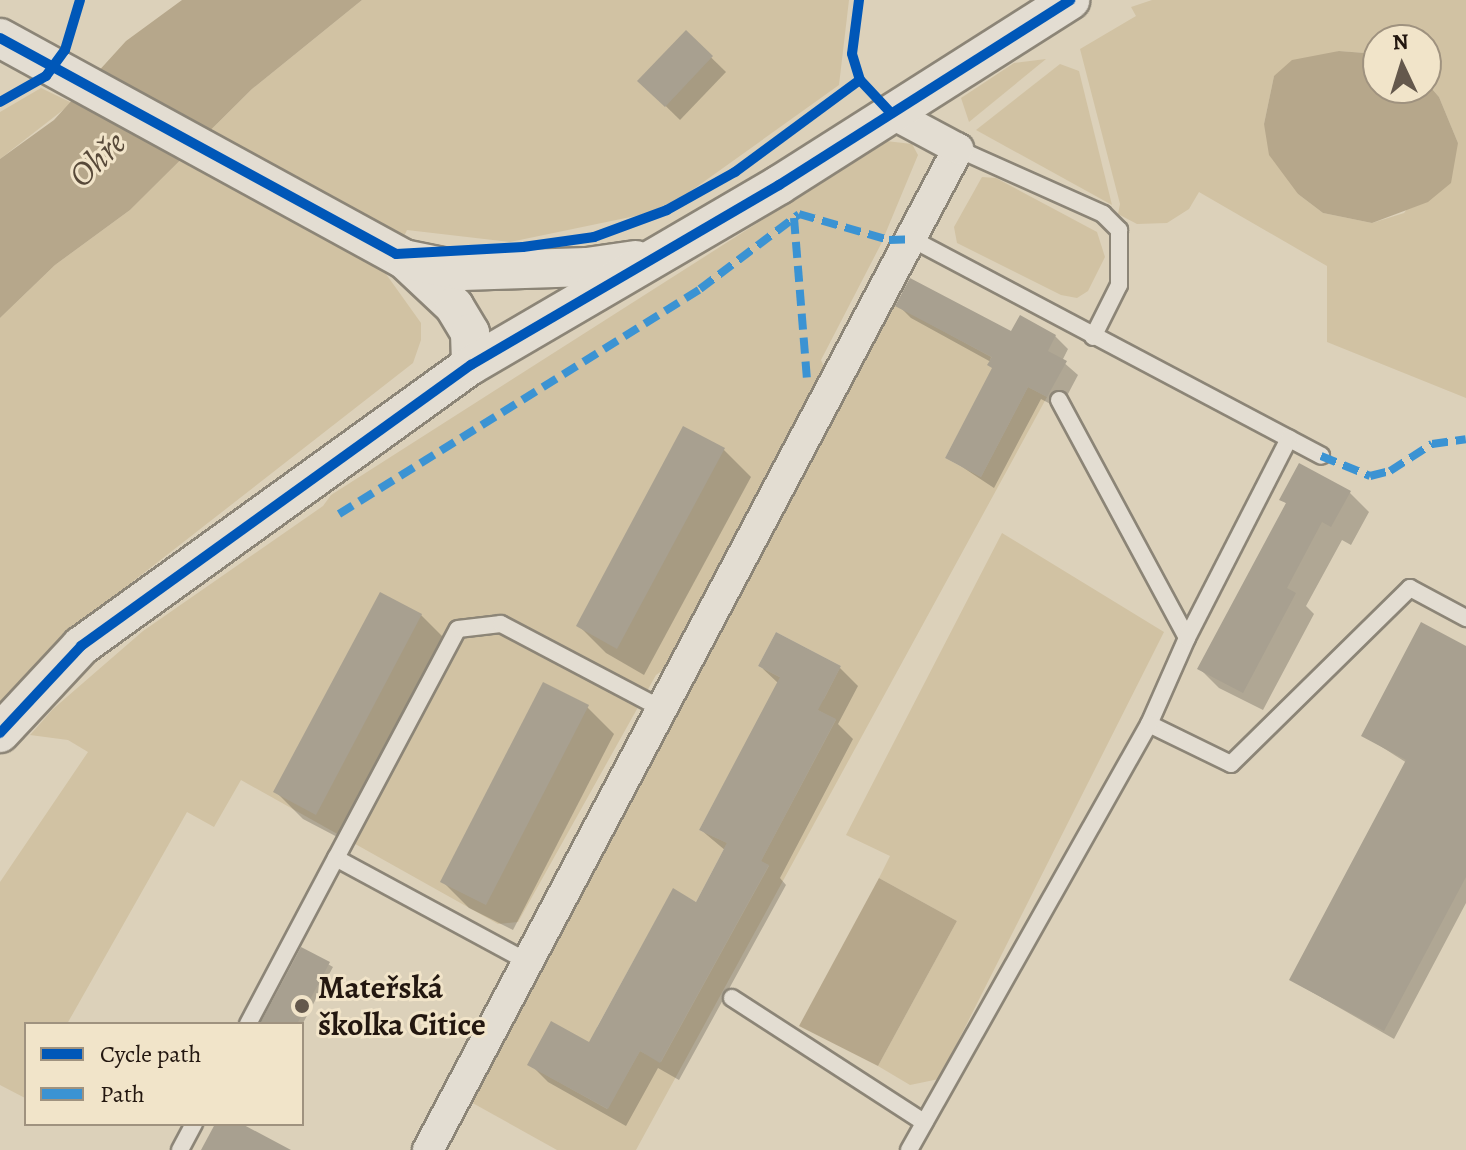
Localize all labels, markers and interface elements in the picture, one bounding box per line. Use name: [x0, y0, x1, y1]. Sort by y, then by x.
north arrow: [1362, 24, 1442, 104]
text: N: [1391, 27, 1410, 58]
water label: Ohře: [60, 122, 134, 196]
place label: Mateřská školka Citice: [318, 969, 486, 1044]
marker: Mateřská školka Citice: [293, 997, 311, 1015]
legend: [24, 1022, 304, 1126]
text: Cycle path: [100, 1038, 201, 1070]
text: Path: [100, 1078, 145, 1110]

